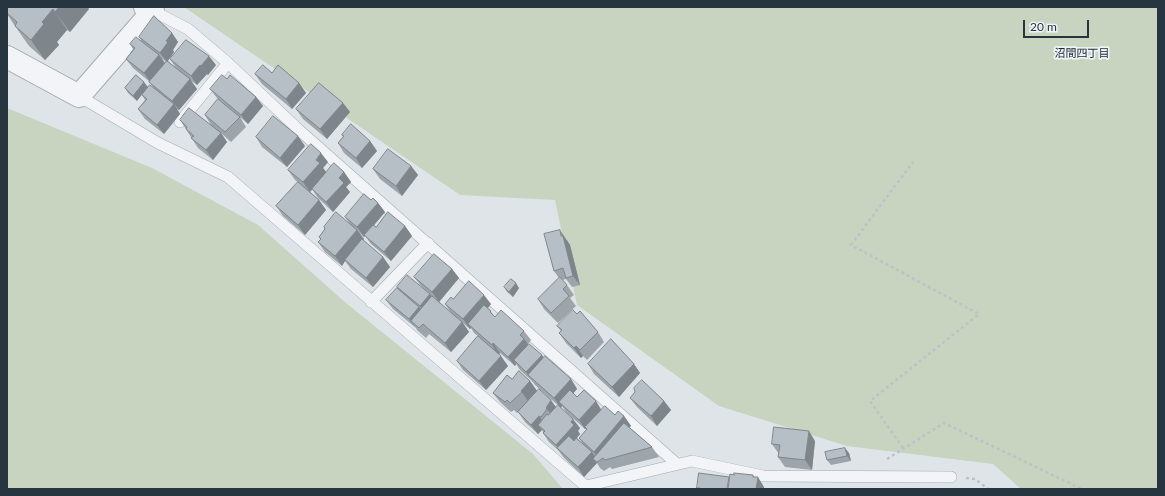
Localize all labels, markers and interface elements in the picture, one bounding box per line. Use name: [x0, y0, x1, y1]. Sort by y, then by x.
scale bar: [1025, 12, 1091, 38]
text: 20 m: [1030, 19, 1057, 34]
district label: 沼間四丁目: [1055, 46, 1109, 60]

